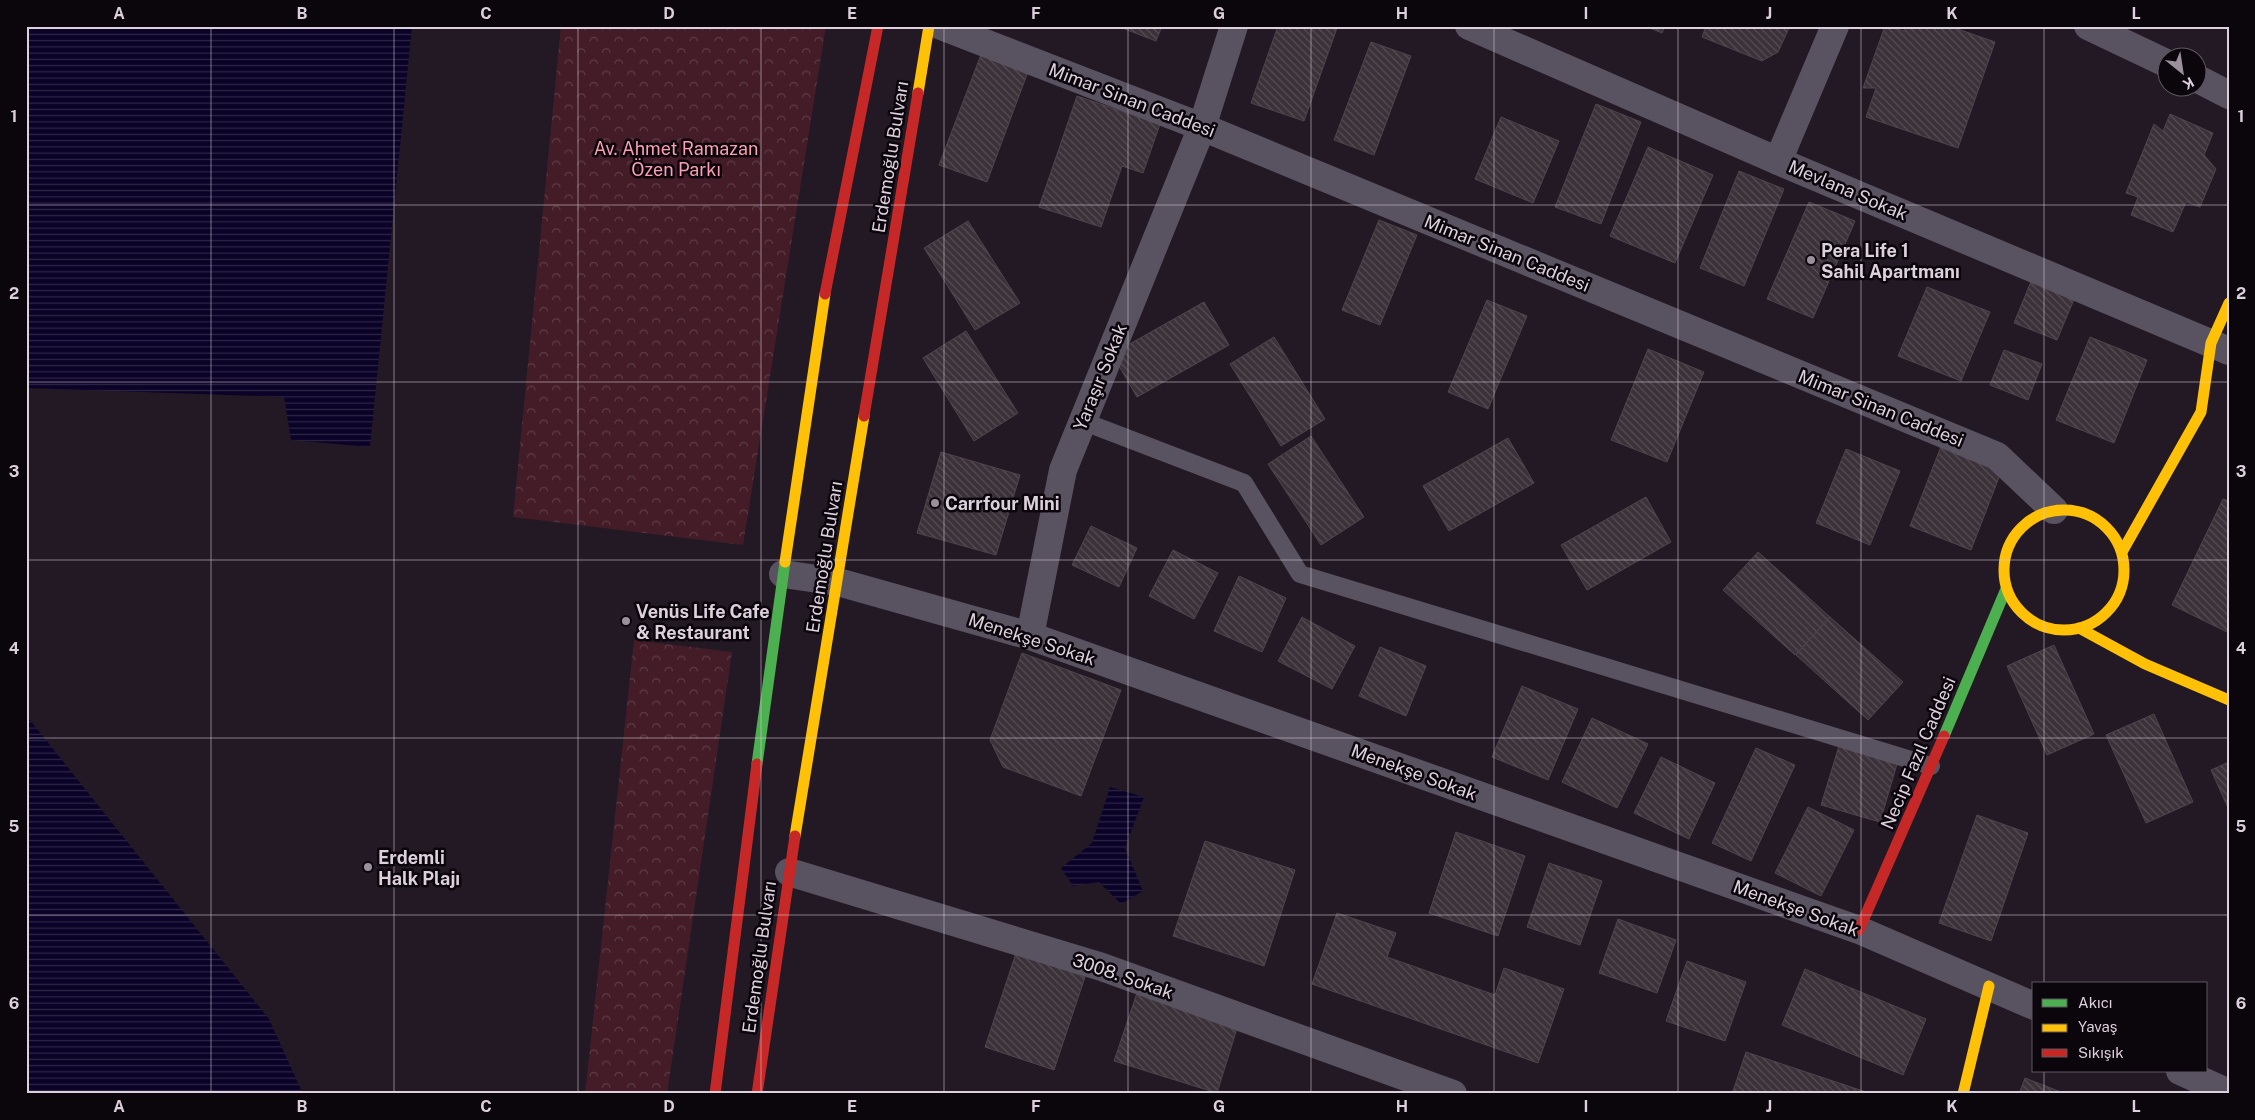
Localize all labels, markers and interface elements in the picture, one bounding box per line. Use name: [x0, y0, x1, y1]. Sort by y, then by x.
text: A: [113, 4, 125, 23]
text: B: [297, 4, 308, 23]
text: C: [480, 4, 492, 23]
text: D: [663, 4, 675, 23]
text: E: [847, 4, 857, 23]
text: F: [1031, 4, 1041, 23]
text: G: [1213, 4, 1225, 23]
text: H: [1396, 4, 1408, 23]
text: I: [1584, 4, 1588, 23]
text: J: [1766, 4, 1772, 23]
text: K: [1946, 4, 1958, 23]
text: L: [2131, 4, 2141, 23]
north arrow: [2158, 48, 2208, 98]
street label: Mimar Sinan Caddesi: [1046, 59, 1218, 141]
text: K: [2180, 74, 2197, 93]
street label: Erdemoğlu Bulvarı: [868, 80, 912, 234]
text: 1: [11, 107, 17, 126]
text: 1: [2238, 107, 2244, 126]
park label: Av. Ahmet Ramazan Özen Parkı: [594, 138, 758, 180]
street label: Mevlana Sokak: [1785, 156, 1911, 224]
street label: Mimar Sinan Caddesi: [1421, 210, 1593, 296]
place label: Pera Life 1 Sahil Apartmanı: [1821, 240, 1960, 282]
marker: Pera Life 1 Sahil Apartmanı: [1805, 254, 1817, 266]
text: 2: [9, 284, 19, 303]
text: 2: [2236, 284, 2246, 303]
street label: Yaraşır Sokak: [1069, 320, 1131, 434]
street label: Mimar Sinan Caddesi: [1795, 365, 1967, 451]
text: 3: [9, 462, 19, 481]
text: 3: [2236, 462, 2246, 481]
street label: Erdemoğlu Bulvarı: [802, 480, 846, 634]
place label: Carrfour Mini: [945, 493, 1060, 514]
marker: Carrfour Mini: [929, 497, 941, 509]
place label: Venüs Life Cafe & Restaurant: [636, 601, 770, 643]
street label: Menekşe Sokak: [966, 609, 1098, 669]
marker: Venüs Life Cafe & Restaurant: [620, 615, 632, 627]
text: 4: [9, 639, 20, 658]
text: 4: [2236, 639, 2247, 658]
street label: Necip Fazıl Caddesi: [1876, 674, 1960, 832]
street label: Menekşe Sokak: [1348, 740, 1480, 804]
text: 5: [9, 817, 20, 836]
text: 5: [2236, 817, 2247, 836]
place label: Erdemli Halk Plajı: [378, 847, 460, 889]
marker: Erdemli Halk Plajı: [362, 861, 374, 873]
street label: Menekşe Sokak: [1730, 876, 1862, 940]
street label: Erdemoğlu Bulvarı: [738, 879, 780, 1035]
street label: 3008. Sokak: [1070, 949, 1176, 1003]
legend: [2032, 982, 2208, 1072]
text: 6: [9, 994, 19, 1013]
text: Akıcı: [2078, 994, 2112, 1011]
text: 6: [2236, 994, 2246, 1013]
text: Yavaş: [2078, 1018, 2117, 1035]
text: Sıkışık: [2078, 1044, 2124, 1061]
text: A: [113, 1097, 125, 1116]
text: B: [297, 1097, 308, 1116]
text: C: [480, 1097, 492, 1116]
text: D: [663, 1097, 675, 1116]
text: E: [847, 1097, 857, 1116]
text: F: [1031, 1097, 1041, 1116]
text: G: [1213, 1097, 1225, 1116]
text: H: [1396, 1097, 1408, 1116]
text: I: [1584, 1097, 1588, 1116]
text: J: [1766, 1097, 1772, 1116]
text: K: [1946, 1097, 1958, 1116]
text: L: [2131, 1097, 2141, 1116]

